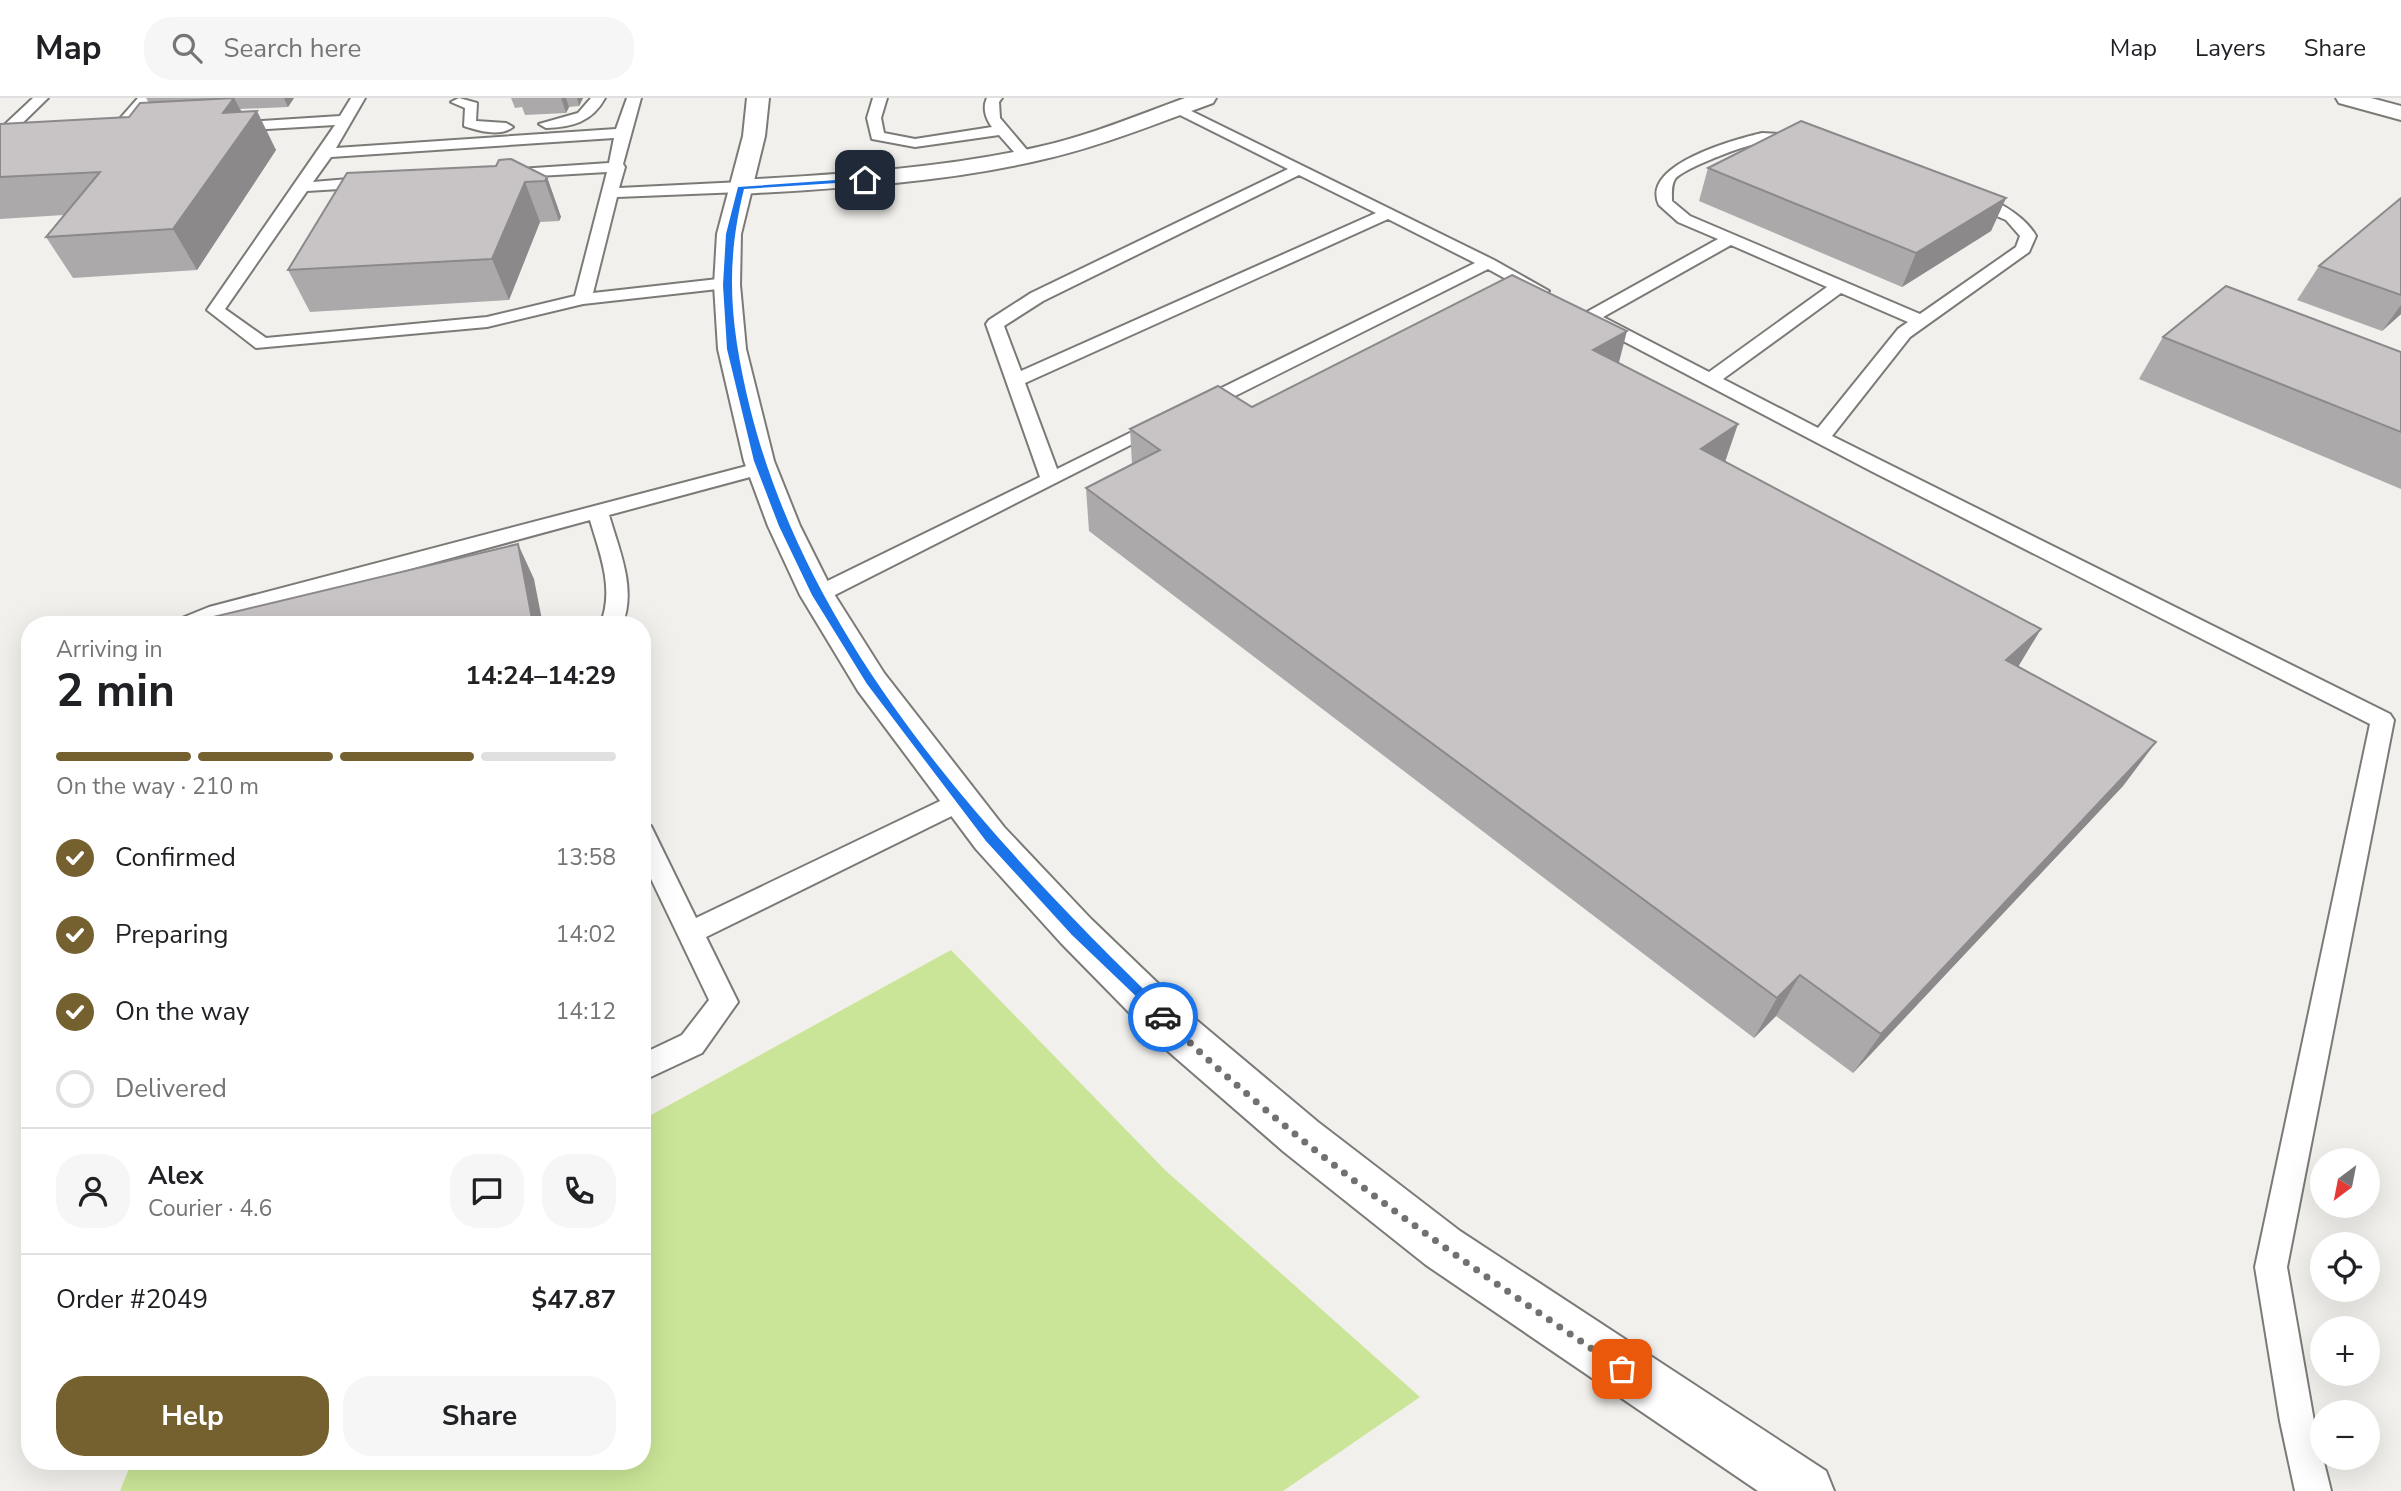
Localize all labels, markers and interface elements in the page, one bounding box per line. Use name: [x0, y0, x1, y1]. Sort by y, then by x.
search box: [144, 17, 634, 80]
text: Map: [35, 26, 102, 71]
icon: search: [168, 29, 206, 67]
text: Search here: [224, 31, 361, 66]
text: Map: [2110, 32, 2157, 64]
text: Layers: [2195, 32, 2266, 64]
text: Share: [2304, 32, 2366, 64]
pin: [835, 150, 895, 210]
icon: home: [846, 161, 884, 199]
text: Arriving in: [56, 634, 163, 665]
text: 14:24–14:29: [465, 658, 616, 693]
text: 2 min: [56, 659, 175, 722]
text: On the way · 210 m: [56, 771, 259, 802]
icon: check: [56, 839, 94, 877]
text: Confirmed: [115, 840, 236, 875]
text: 13:58: [556, 842, 616, 873]
icon: check: [56, 916, 94, 954]
text: Preparing: [115, 917, 228, 952]
text: 14:02: [556, 919, 616, 950]
courier: [1128, 982, 1198, 1052]
icon: check: [56, 993, 94, 1031]
text: On the way: [115, 994, 249, 1029]
text: 14:12: [556, 996, 616, 1027]
icon: car: [1144, 998, 1182, 1036]
text: Delivered: [115, 1071, 227, 1106]
north arrow: [2310, 1148, 2380, 1218]
map controls: [2310, 1148, 2380, 1470]
button: person: [56, 1154, 130, 1228]
button: chat: [450, 1154, 524, 1228]
button: phone: [542, 1154, 616, 1228]
text: Alex: [148, 1158, 204, 1193]
text: Courier · 4.6: [148, 1193, 272, 1224]
button: locate: [2310, 1232, 2380, 1302]
text: Order #2049: [56, 1282, 208, 1317]
text: $47.87: [532, 1282, 616, 1317]
button: +: [2310, 1316, 2380, 1386]
pin: [1592, 1339, 1652, 1399]
icon: bag: [1603, 1350, 1641, 1388]
button: Help: [56, 1376, 329, 1456]
button: Share: [343, 1376, 616, 1456]
button: −: [2310, 1400, 2380, 1470]

